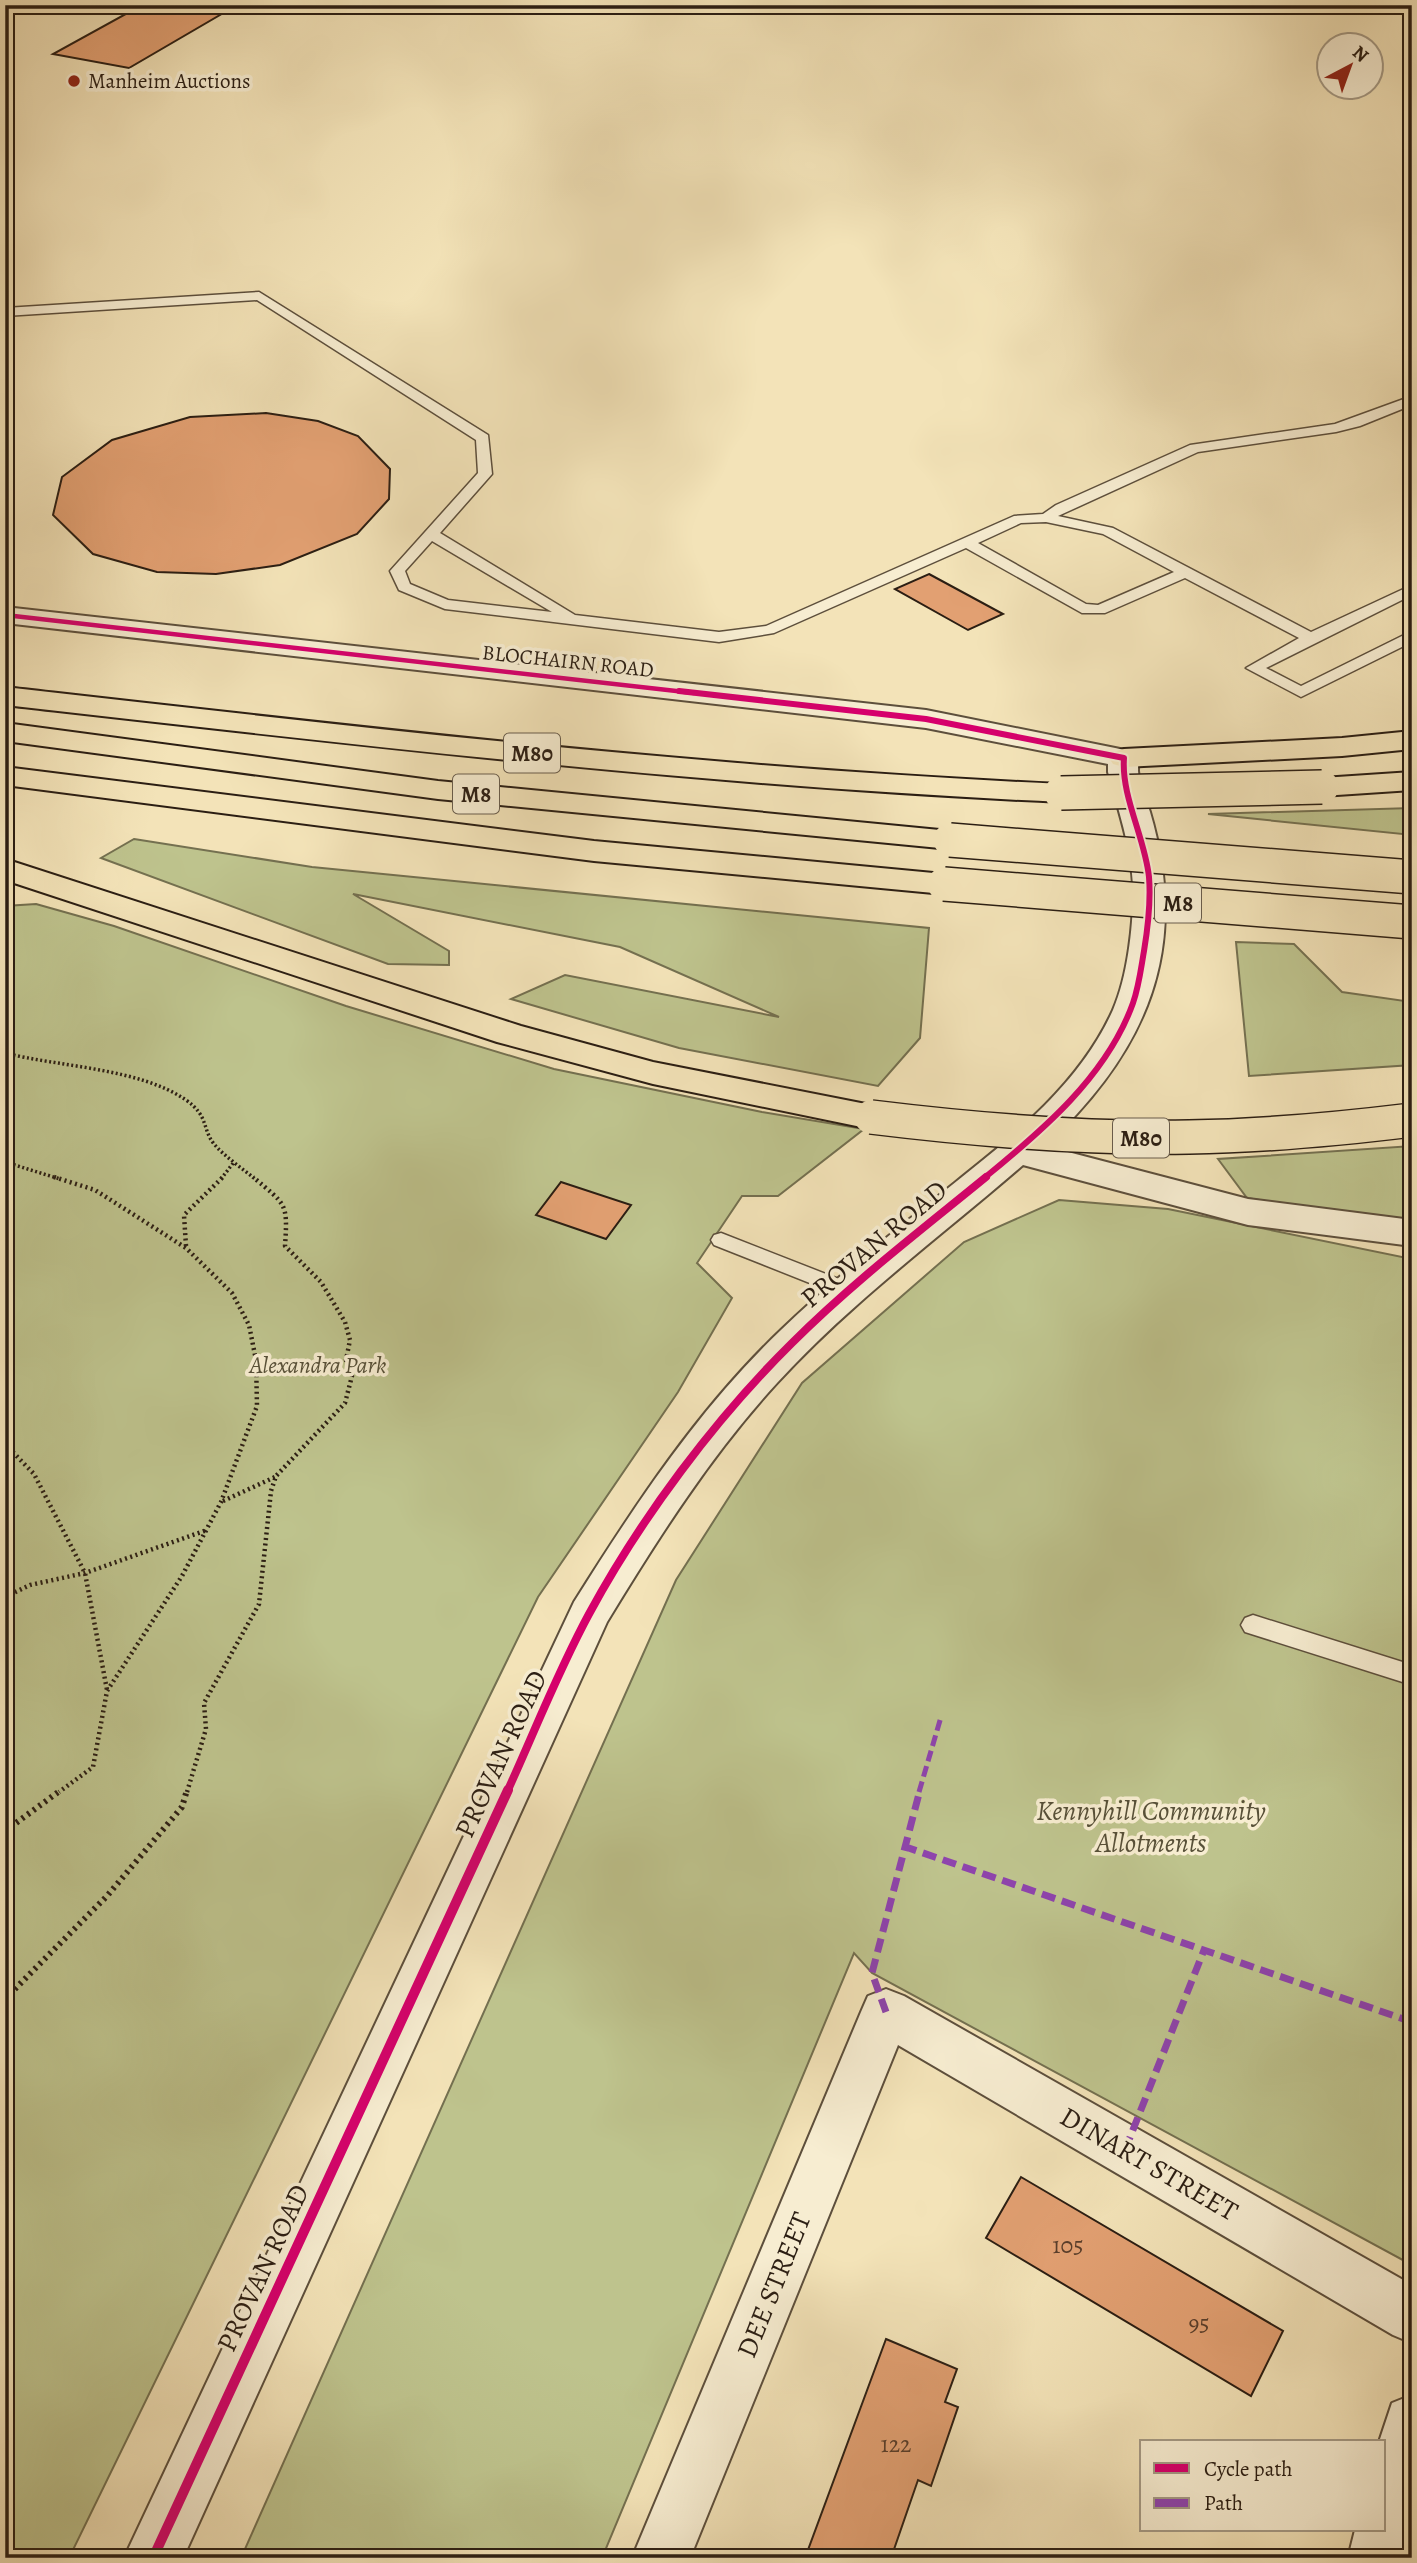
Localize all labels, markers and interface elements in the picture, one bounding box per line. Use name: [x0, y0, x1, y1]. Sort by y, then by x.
north arrow: [1316, 32, 1386, 102]
text: N: [1347, 40, 1374, 68]
place label: Manheim Auctions: [88, 67, 250, 95]
marker: Manheim Auctions: [66, 73, 82, 89]
street label: BLOCHAIRN ROAD: [481, 638, 655, 684]
road number: M80: [504, 734, 560, 772]
road number: M8: [453, 774, 499, 814]
road number: M8: [1155, 884, 1201, 922]
road number: M80: [1113, 1119, 1169, 1158]
street label: PROVAN ROAD: [793, 1171, 955, 1317]
park label: Alexandra Park: [247, 1349, 387, 1381]
street label: PROVAN ROAD: [446, 1664, 556, 1844]
park label: Kennyhill Community Allotments: [1036, 1792, 1266, 1862]
street label: DINART STREET: [1053, 2098, 1245, 2230]
street label: PROVAN ROAD: [208, 2178, 318, 2358]
street label: DEE STREET: [728, 2207, 820, 2363]
house number: 105: [1052, 2229, 1084, 2261]
house number: 95: [1188, 2307, 1210, 2339]
house number: 122: [880, 2428, 912, 2460]
legend: [1140, 2440, 1386, 2532]
text: Cycle path: [1204, 2455, 1293, 2483]
text: Path: [1204, 2489, 1243, 2517]

